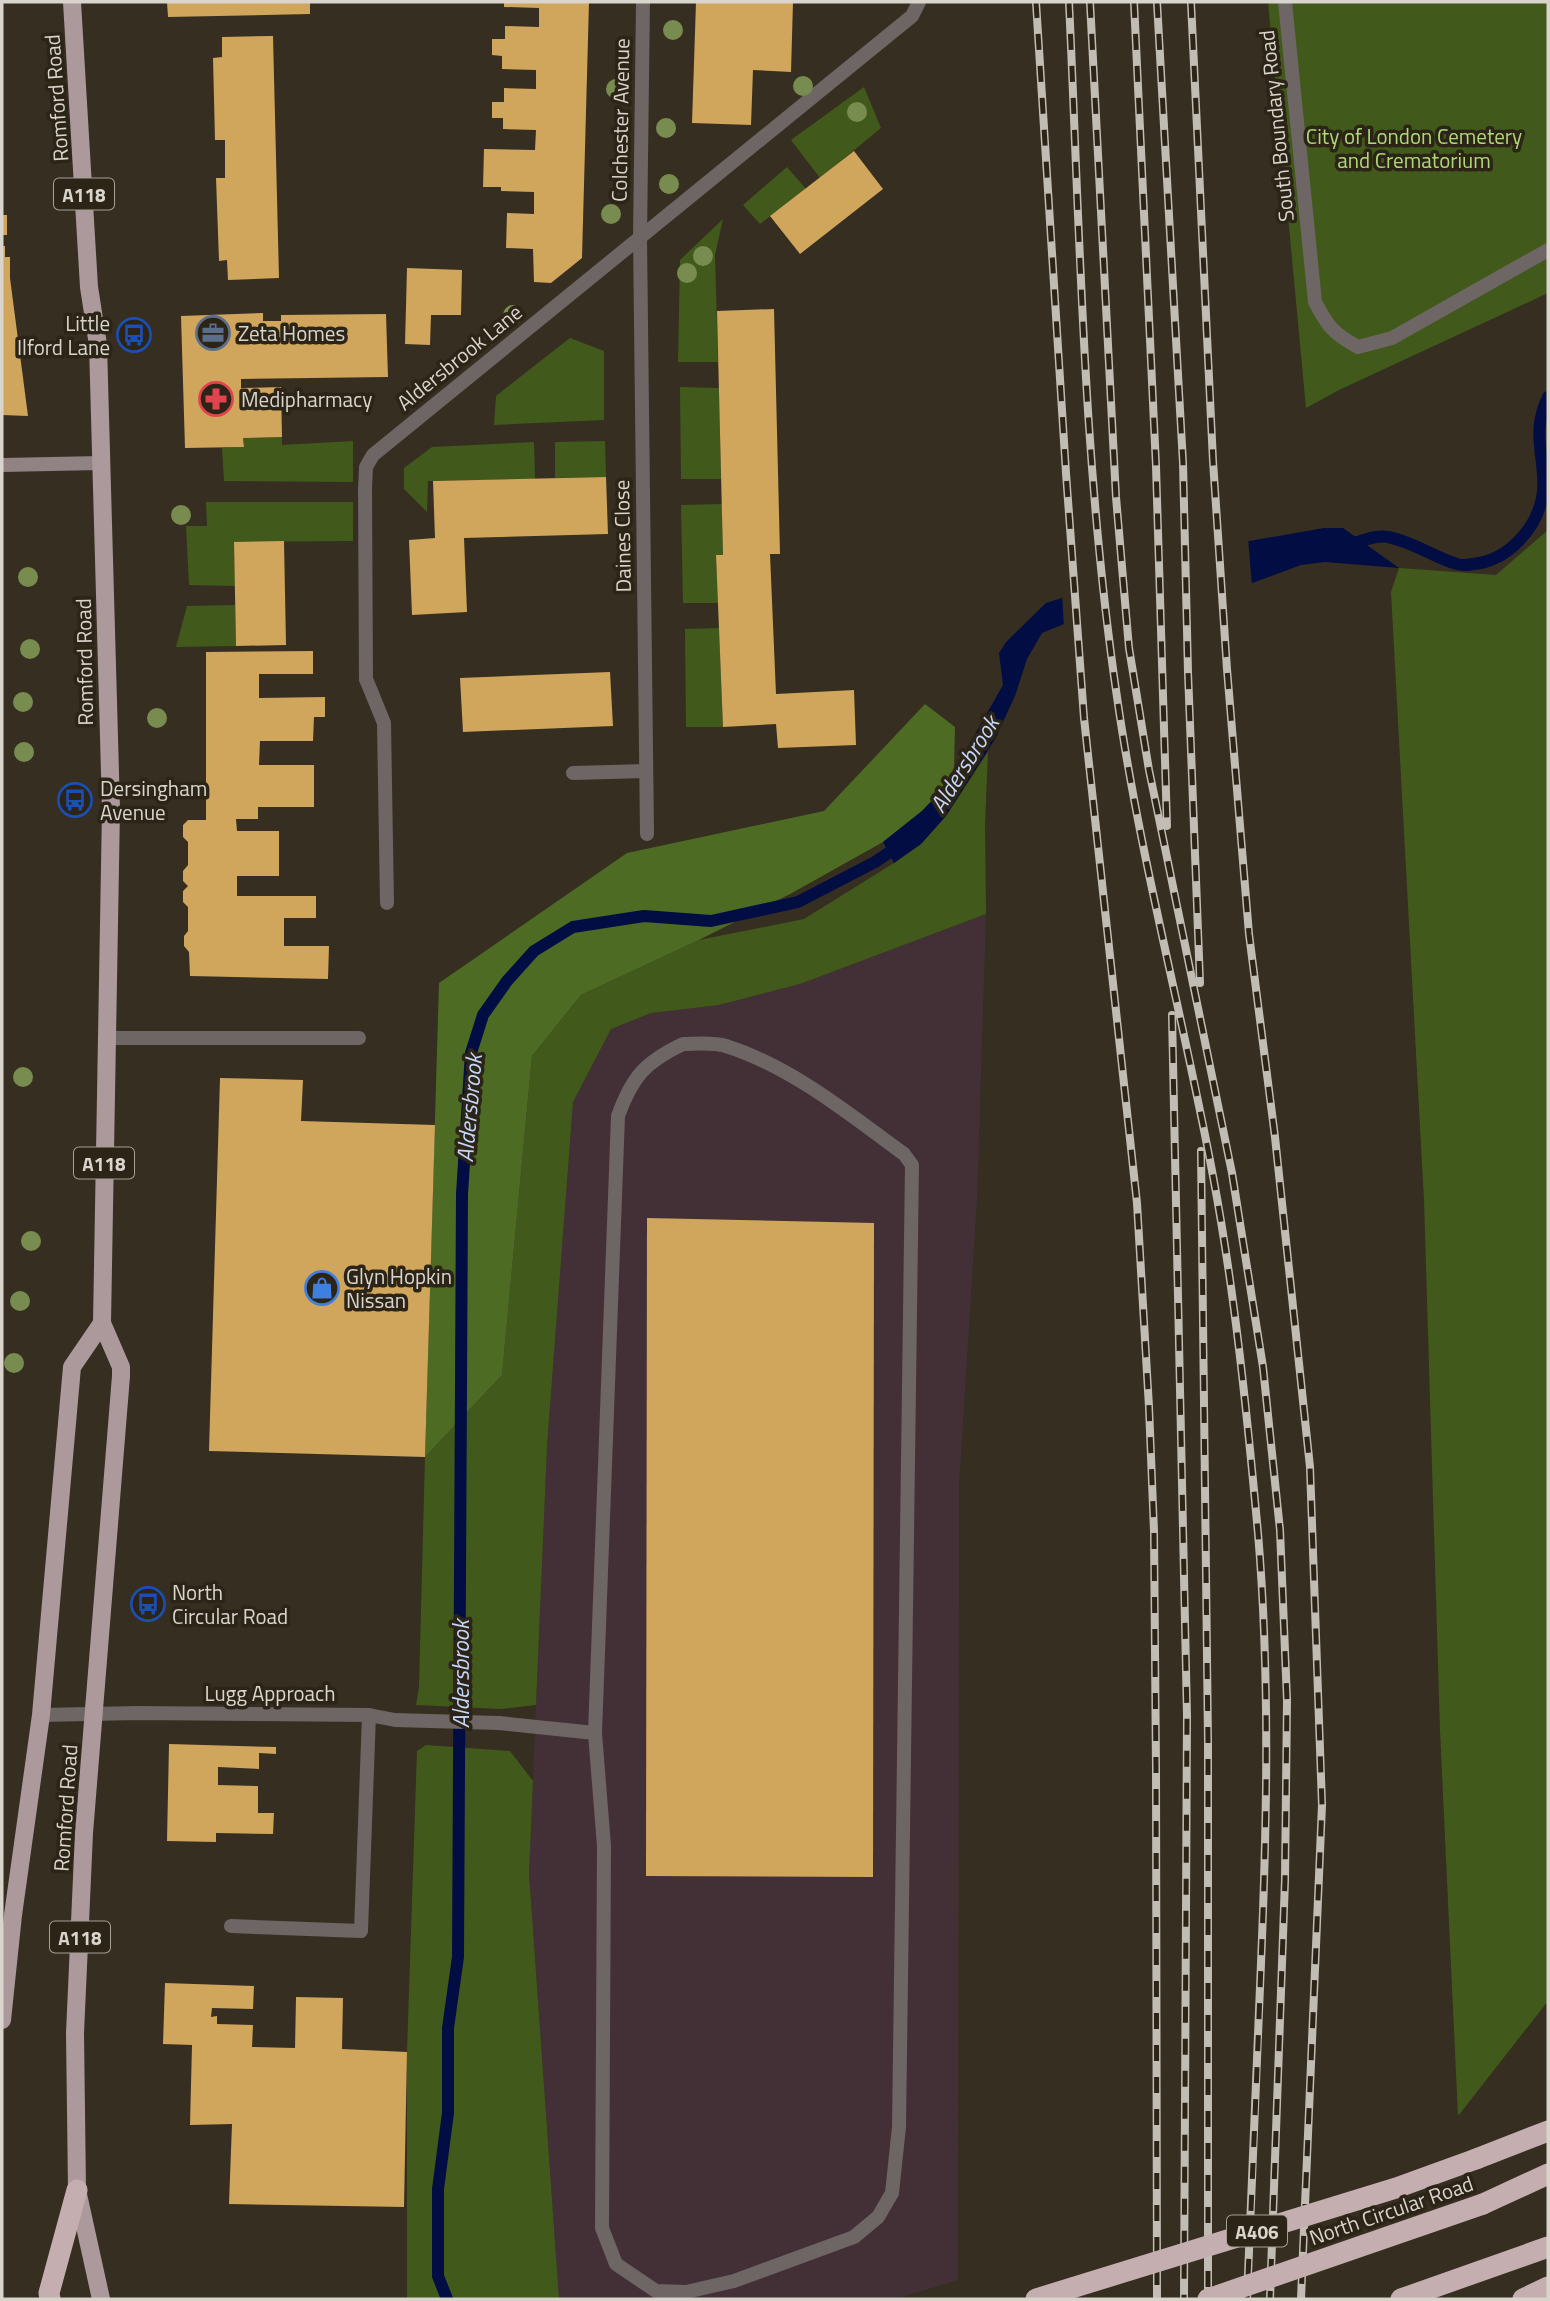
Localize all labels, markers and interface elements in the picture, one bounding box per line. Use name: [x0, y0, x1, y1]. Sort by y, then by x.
street label: South Boundary Road: [1250, 29, 1302, 223]
street label: Romford Road: [36, 33, 76, 163]
street label: Colchester Avenue: [603, 38, 637, 202]
park label: City of London Cemetery and Crematorium: [1306, 120, 1522, 176]
road number: A118: [54, 178, 114, 210]
street label: Aldersbrook Lane: [389, 296, 529, 418]
place label: Little Ilford Lane: [17, 307, 110, 363]
office icon: Zeta Homes: [194, 314, 232, 352]
bus stop icon: Little Ilford Lane: [115, 316, 153, 354]
place label: Zeta Homes: [238, 317, 345, 349]
pharmacy icon: Medipharmacy: [197, 380, 235, 418]
place label: Medipharmacy: [241, 383, 372, 415]
street label: Daines Close: [605, 479, 639, 593]
street label: Romford Road: [67, 598, 101, 726]
water label: Aldersbrook: [920, 706, 1009, 819]
place label: Dersingham Avenue: [100, 772, 207, 828]
bus stop icon: Dersingham Avenue: [56, 781, 94, 819]
water label: Aldersbrook: [447, 1050, 491, 1163]
road number: A118: [74, 1148, 134, 1178]
place label: Glyn Hopkin Nissan: [346, 1260, 452, 1316]
shop icon: Glyn Hopkin Nissan: [303, 1269, 341, 1307]
place label: North Circular Road: [172, 1576, 288, 1632]
bus stop icon: North Circular Road: [129, 1585, 167, 1623]
water label: Aldersbrook: [443, 1617, 478, 1728]
street label: Lugg Approach: [204, 1677, 336, 1709]
street label: Romford Road: [45, 1743, 85, 1873]
road number: A118: [50, 1922, 110, 1952]
street label: North Circular Road: [1305, 2167, 1477, 2253]
road number: A406: [1227, 2216, 1287, 2246]

